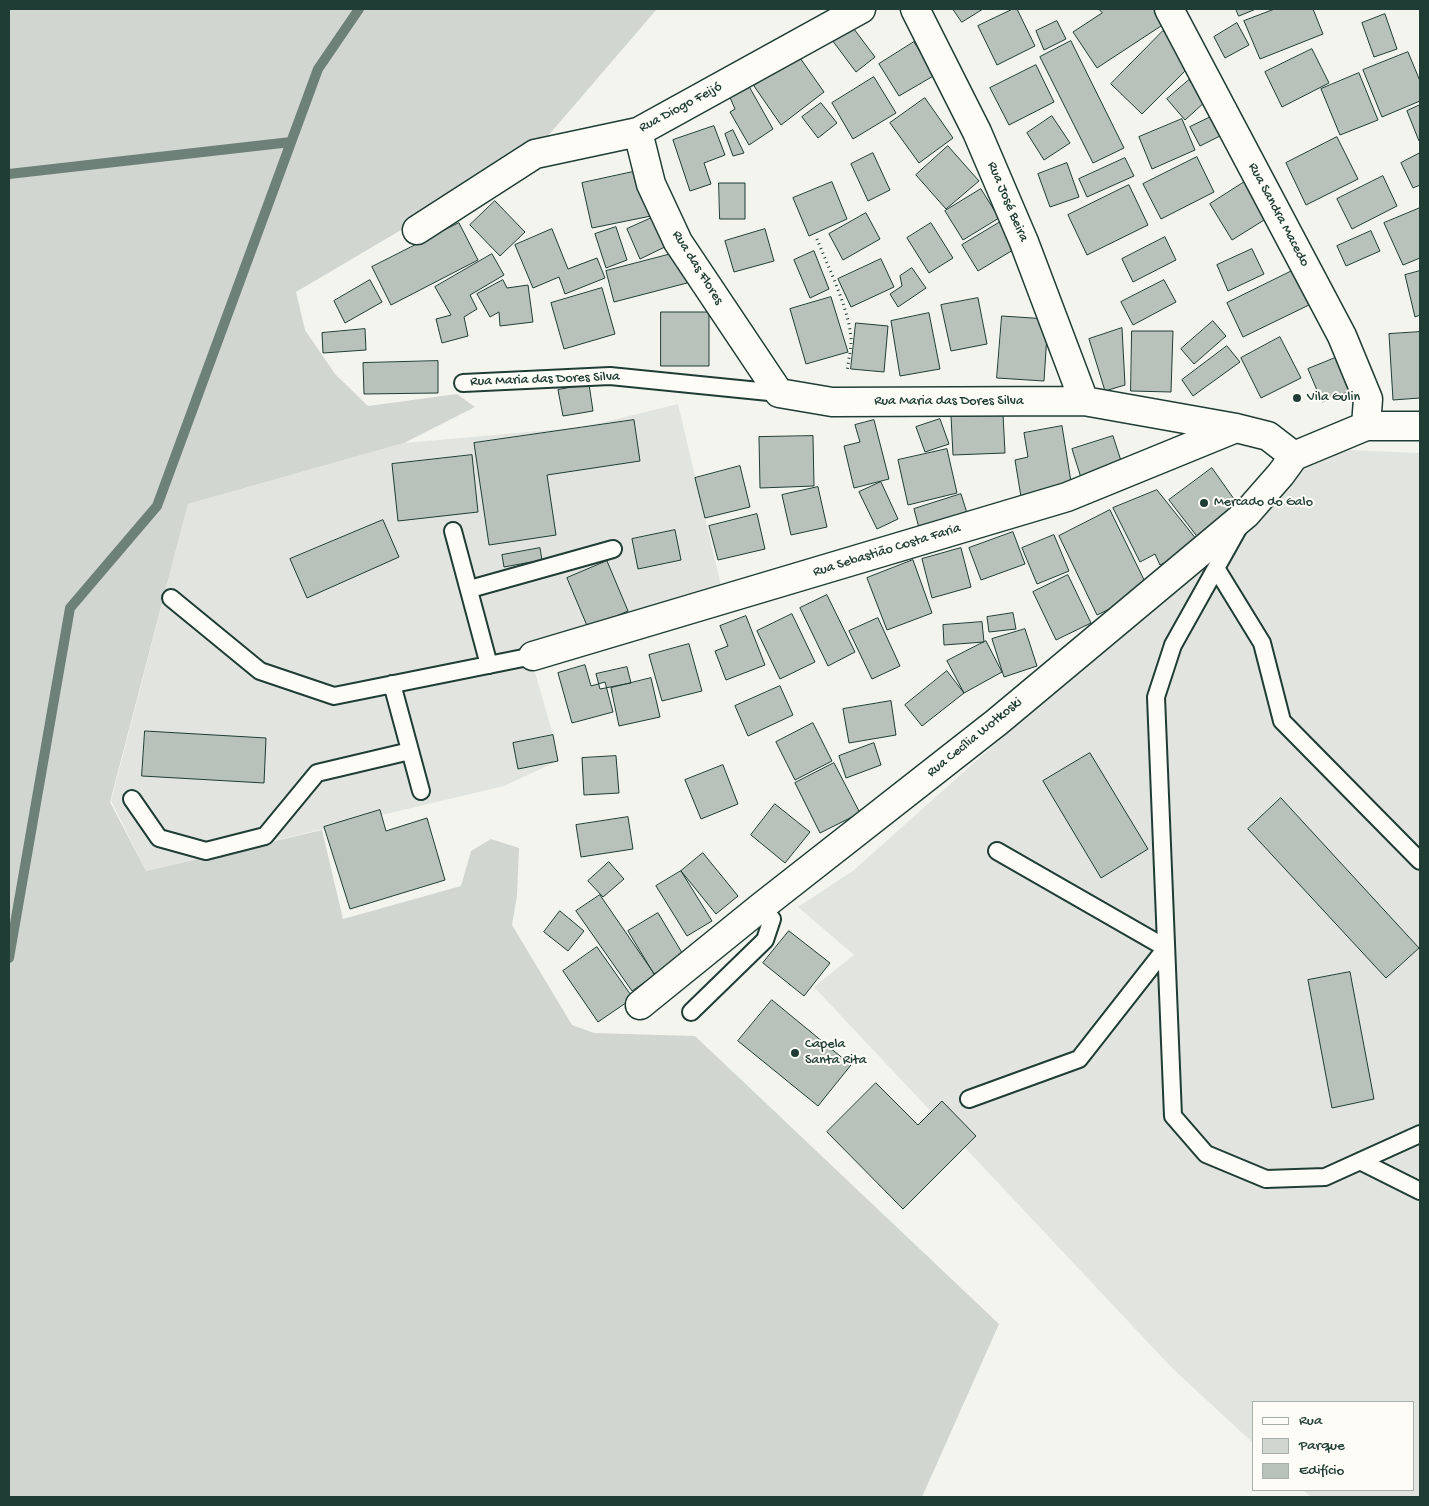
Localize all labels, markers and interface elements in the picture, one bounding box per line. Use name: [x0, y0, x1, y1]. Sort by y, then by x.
street label: Rua Diogo Feijó: [637, 79, 725, 137]
street label: Rua José Beira: [983, 159, 1031, 245]
street label: Rua Sandra Macedo: [1244, 160, 1312, 270]
street label: Rua das Flores: [668, 228, 726, 308]
street label: Rua Maria das Dores Silva: [470, 369, 620, 391]
place label: Vila Gulin: [1307, 390, 1360, 406]
marker: Vila Gulin: [1291, 392, 1303, 404]
street label: Rua Maria das Dores Silva: [874, 394, 1024, 410]
place label: Mercado do Galo: [1214, 495, 1313, 511]
marker: Mercado do Galo: [1198, 497, 1210, 509]
street label: Rua Sebastião Costa Faria: [811, 521, 963, 581]
street label: Rua Cecília Wotkoski: [924, 694, 1026, 782]
place label: Capela Santa Rita: [805, 1037, 867, 1070]
marker: Capela Santa Rita: [789, 1047, 801, 1059]
legend: [1252, 1401, 1414, 1491]
text: Rua: [1299, 1412, 1322, 1430]
text: Parque: [1299, 1437, 1345, 1455]
text: Edifício: [1299, 1462, 1344, 1480]

